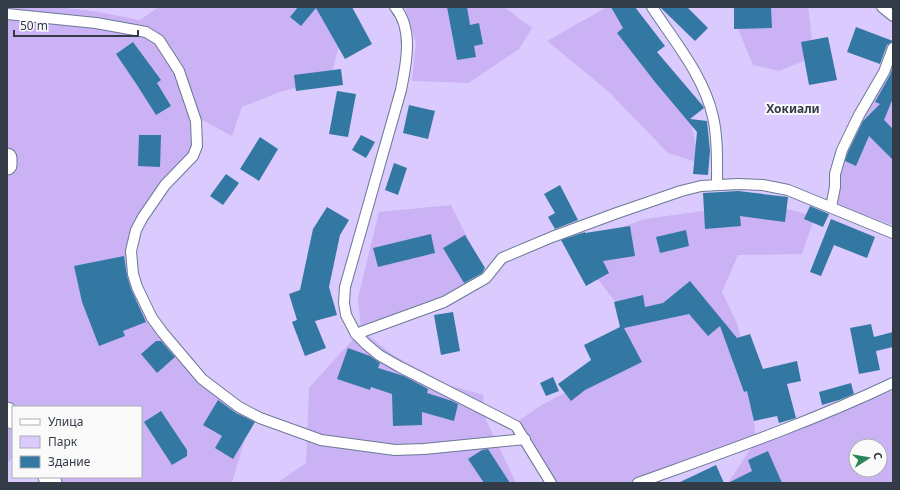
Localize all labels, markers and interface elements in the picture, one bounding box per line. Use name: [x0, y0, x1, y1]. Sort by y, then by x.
scale bar: [14, 12, 138, 38]
text: 50 m: [20, 17, 48, 34]
district label: Хокиали: [766, 100, 820, 117]
legend: [12, 406, 142, 478]
text: Улица: [48, 413, 83, 430]
text: Парк: [48, 433, 78, 450]
north arrow: [848, 438, 888, 478]
text: С: [870, 451, 886, 461]
text: Здание: [48, 453, 91, 470]

